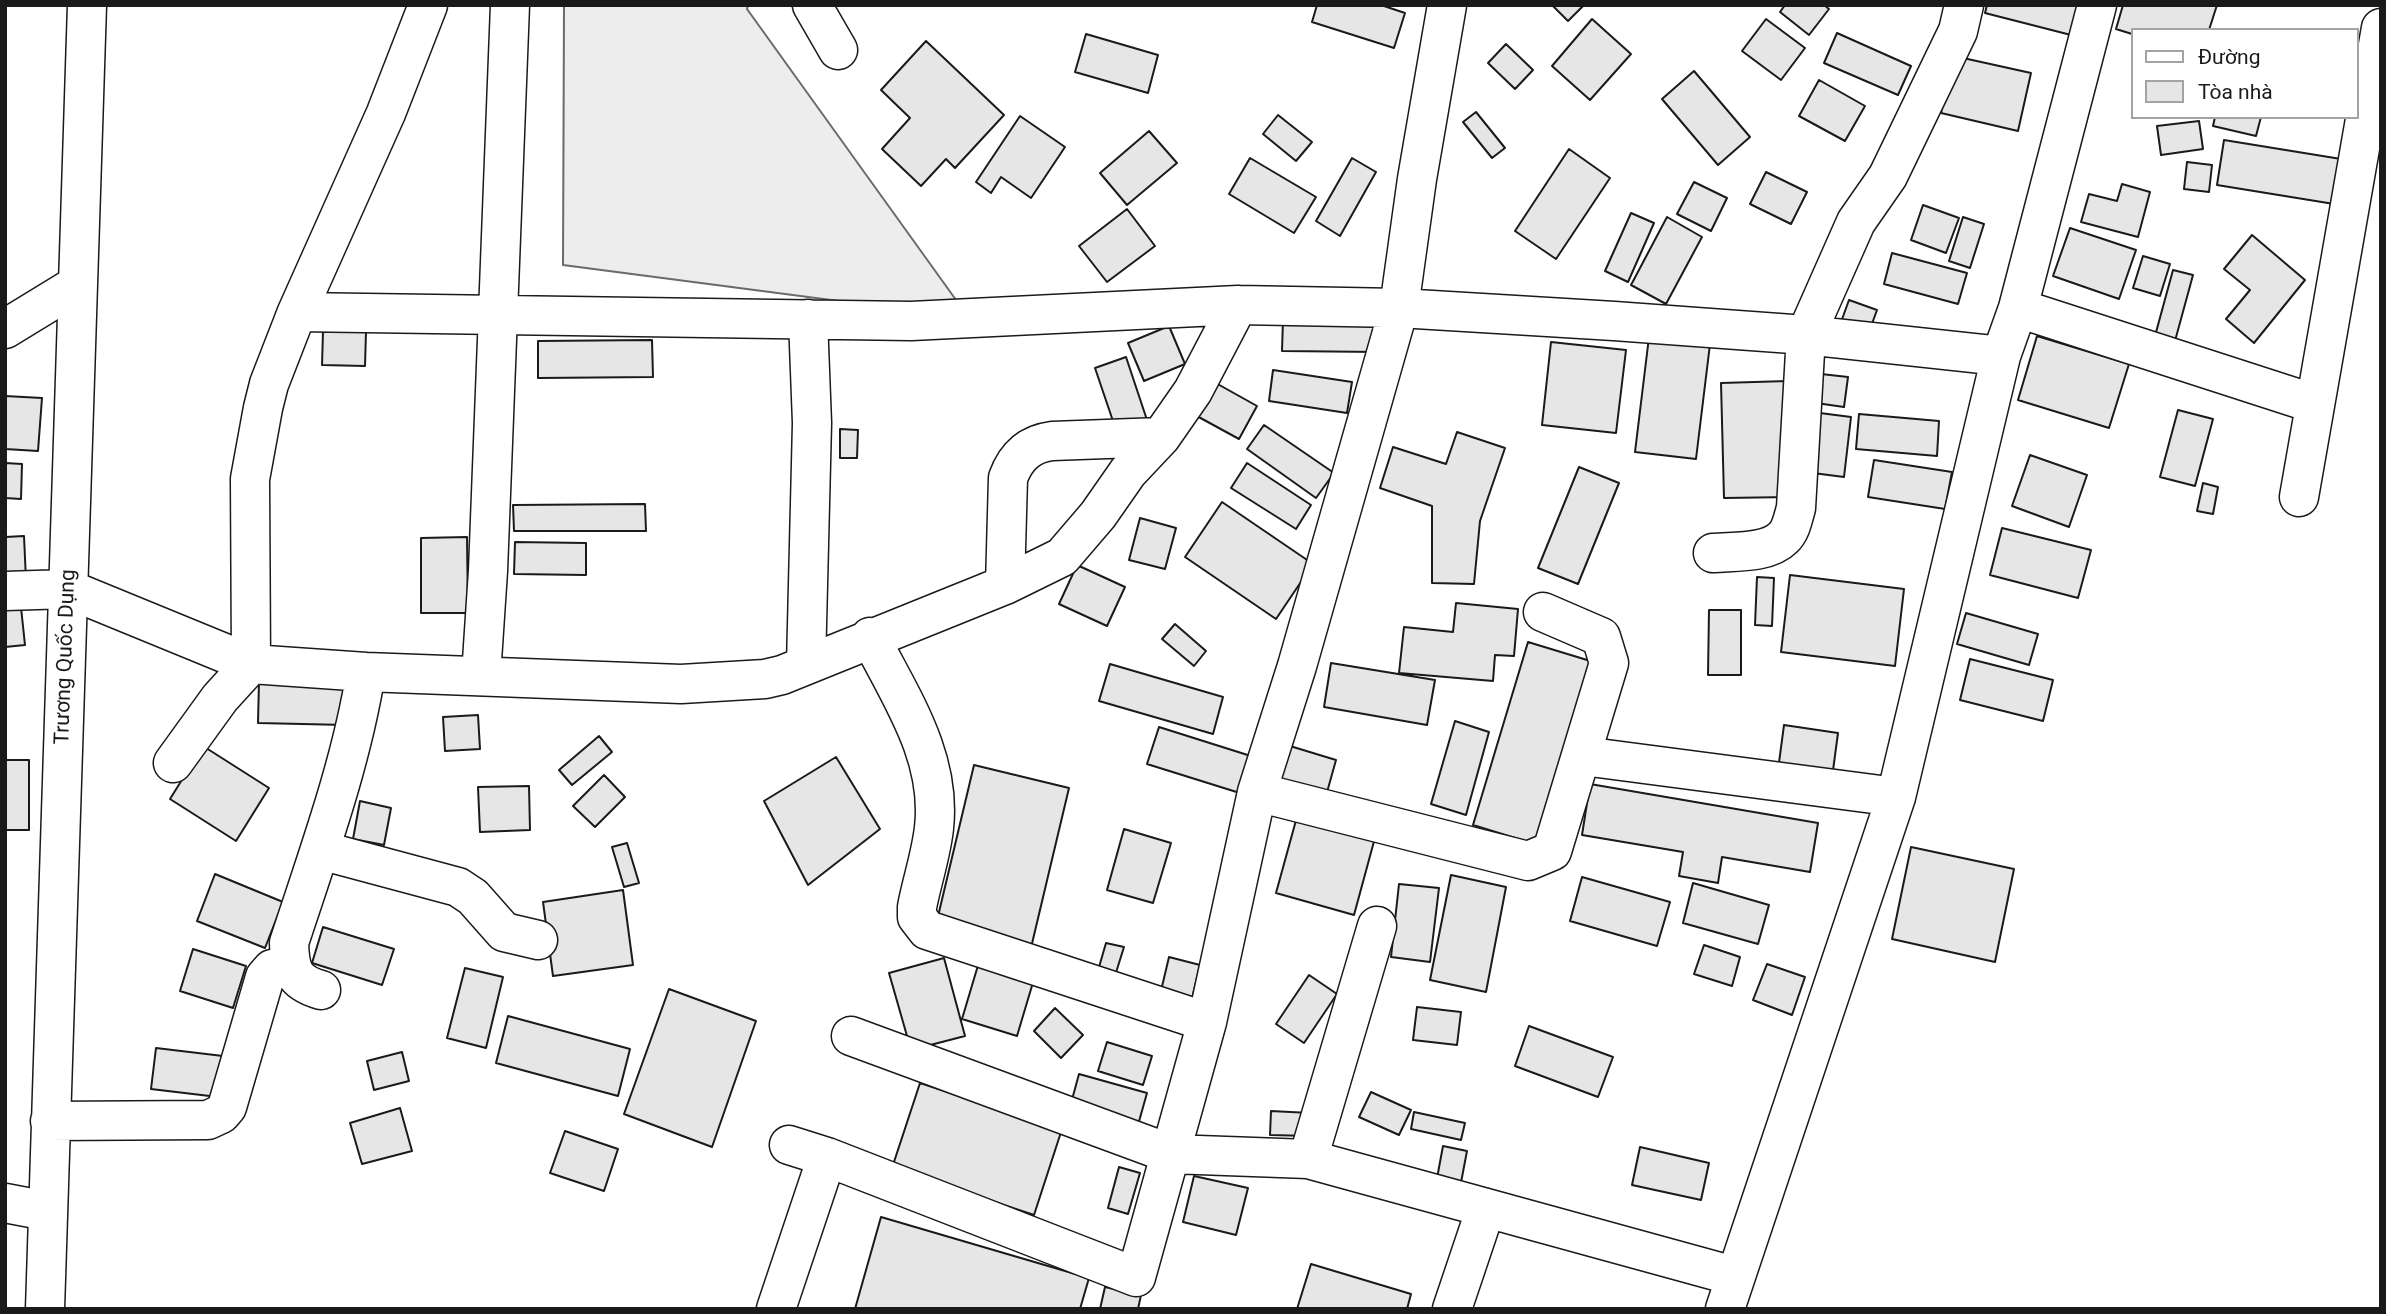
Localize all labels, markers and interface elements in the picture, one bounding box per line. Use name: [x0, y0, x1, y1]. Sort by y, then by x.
legend: [2130, 28, 2358, 119]
text: Đường: [2198, 45, 2260, 69]
text: Tòa nhà: [2198, 80, 2273, 104]
street label: Trương Quốc Dụng: [50, 569, 82, 745]

